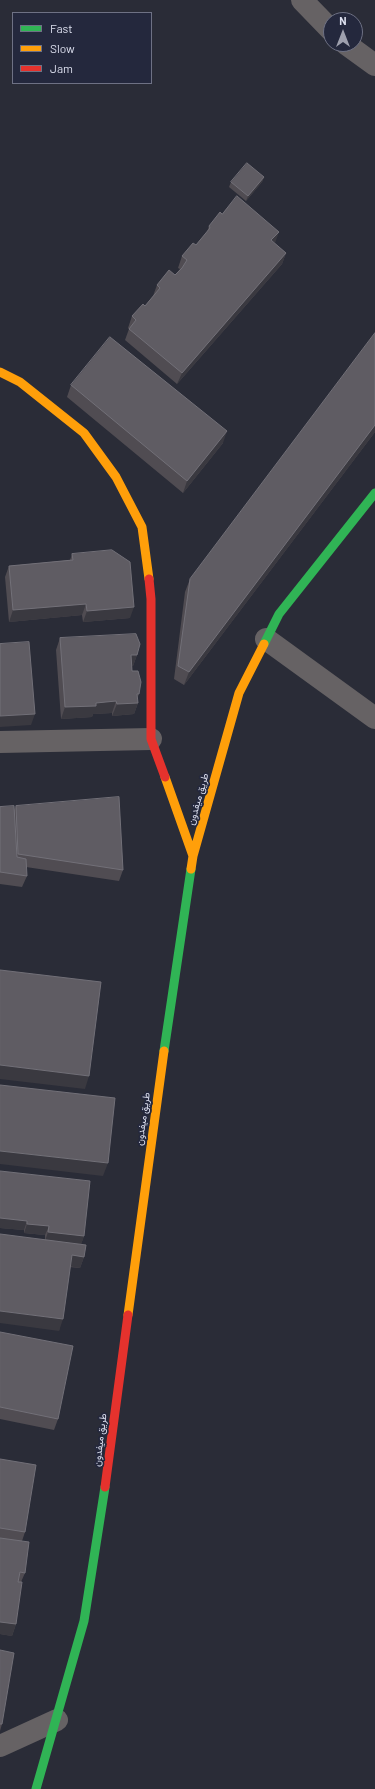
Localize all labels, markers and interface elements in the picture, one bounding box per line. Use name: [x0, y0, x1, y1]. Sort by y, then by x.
legend: [12, 12, 152, 84]
north arrow: [323, 12, 363, 52]
text: N: [339, 14, 347, 27]
text: Fast: [50, 21, 73, 35]
text: Slow: [50, 41, 75, 55]
text: Jam: [50, 61, 73, 75]
street label: طريق ميفدون: [185, 772, 211, 826]
street label: طريق ميفدون: [133, 1092, 153, 1146]
street label: طريق ميفدون: [91, 1413, 109, 1467]

